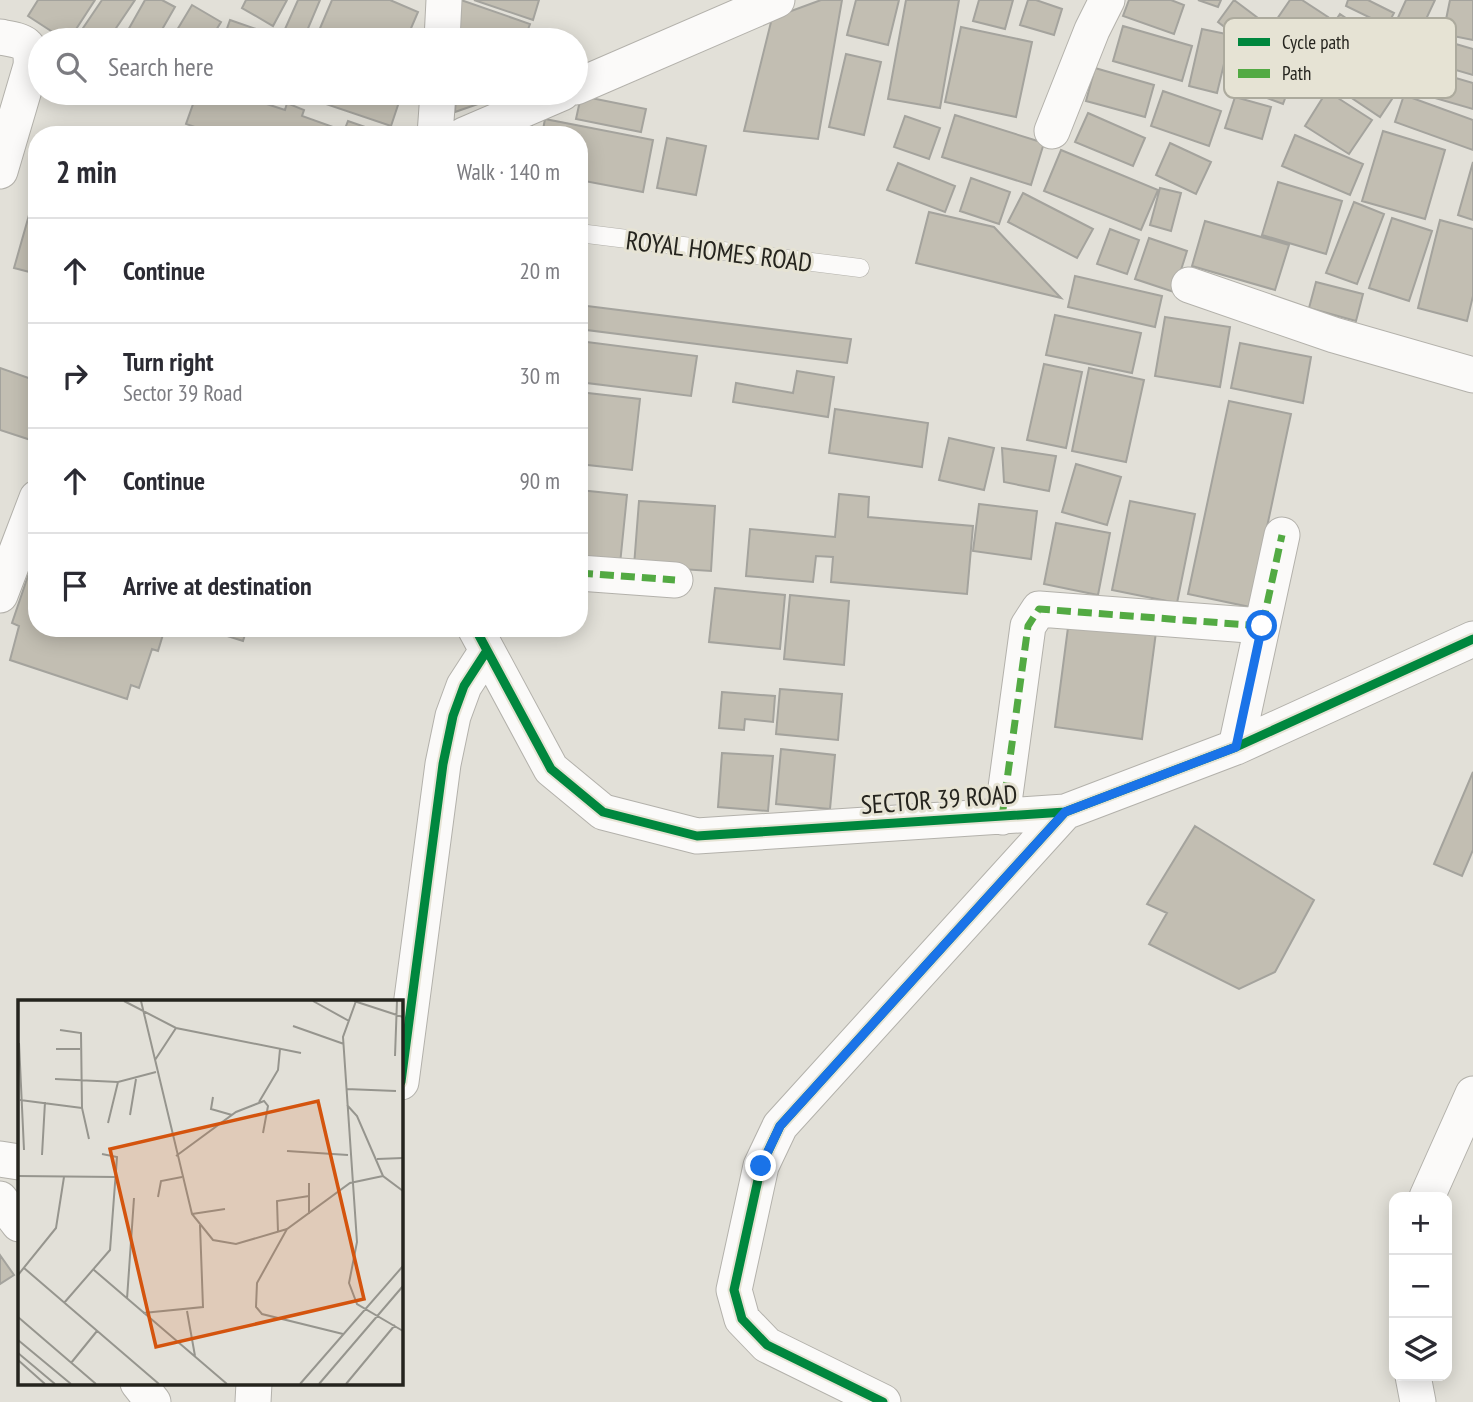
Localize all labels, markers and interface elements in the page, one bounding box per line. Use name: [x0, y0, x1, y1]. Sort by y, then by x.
legend: [1224, 18, 1456, 98]
search box: [28, 28, 588, 105]
text: Cycle path: [1282, 30, 1350, 54]
icon: search: [52, 48, 90, 86]
text: Search here: [108, 50, 214, 83]
text: Path: [1282, 61, 1311, 85]
text: 2 min: [56, 152, 117, 191]
text: Walk · 140 m: [457, 157, 560, 186]
street label: ROYAL HOMES ROAD: [624, 223, 814, 279]
icon: ahead: [56, 252, 94, 290]
text: Continue: [123, 254, 205, 287]
text: 20 m: [519, 256, 560, 285]
text: Turn right: [123, 345, 214, 378]
icon: right: [56, 357, 94, 395]
text: 30 m: [519, 361, 560, 390]
text: Sector 39 Road: [123, 378, 242, 407]
icon: ahead: [56, 462, 94, 500]
text: Continue: [123, 464, 205, 497]
text: 90 m: [519, 466, 560, 495]
icon: arrive: [56, 567, 94, 605]
text: Arrive at destination: [123, 569, 312, 602]
route start: [1246, 610, 1277, 641]
street label: SECTOR 39 ROAD: [860, 777, 1018, 821]
inset map: [18, 1000, 402, 1384]
route end: [745, 1150, 776, 1181]
map controls: [1389, 1192, 1452, 1381]
button: +: [1389, 1192, 1452, 1255]
button: −: [1389, 1255, 1452, 1318]
button: layers: [1389, 1318, 1452, 1381]

